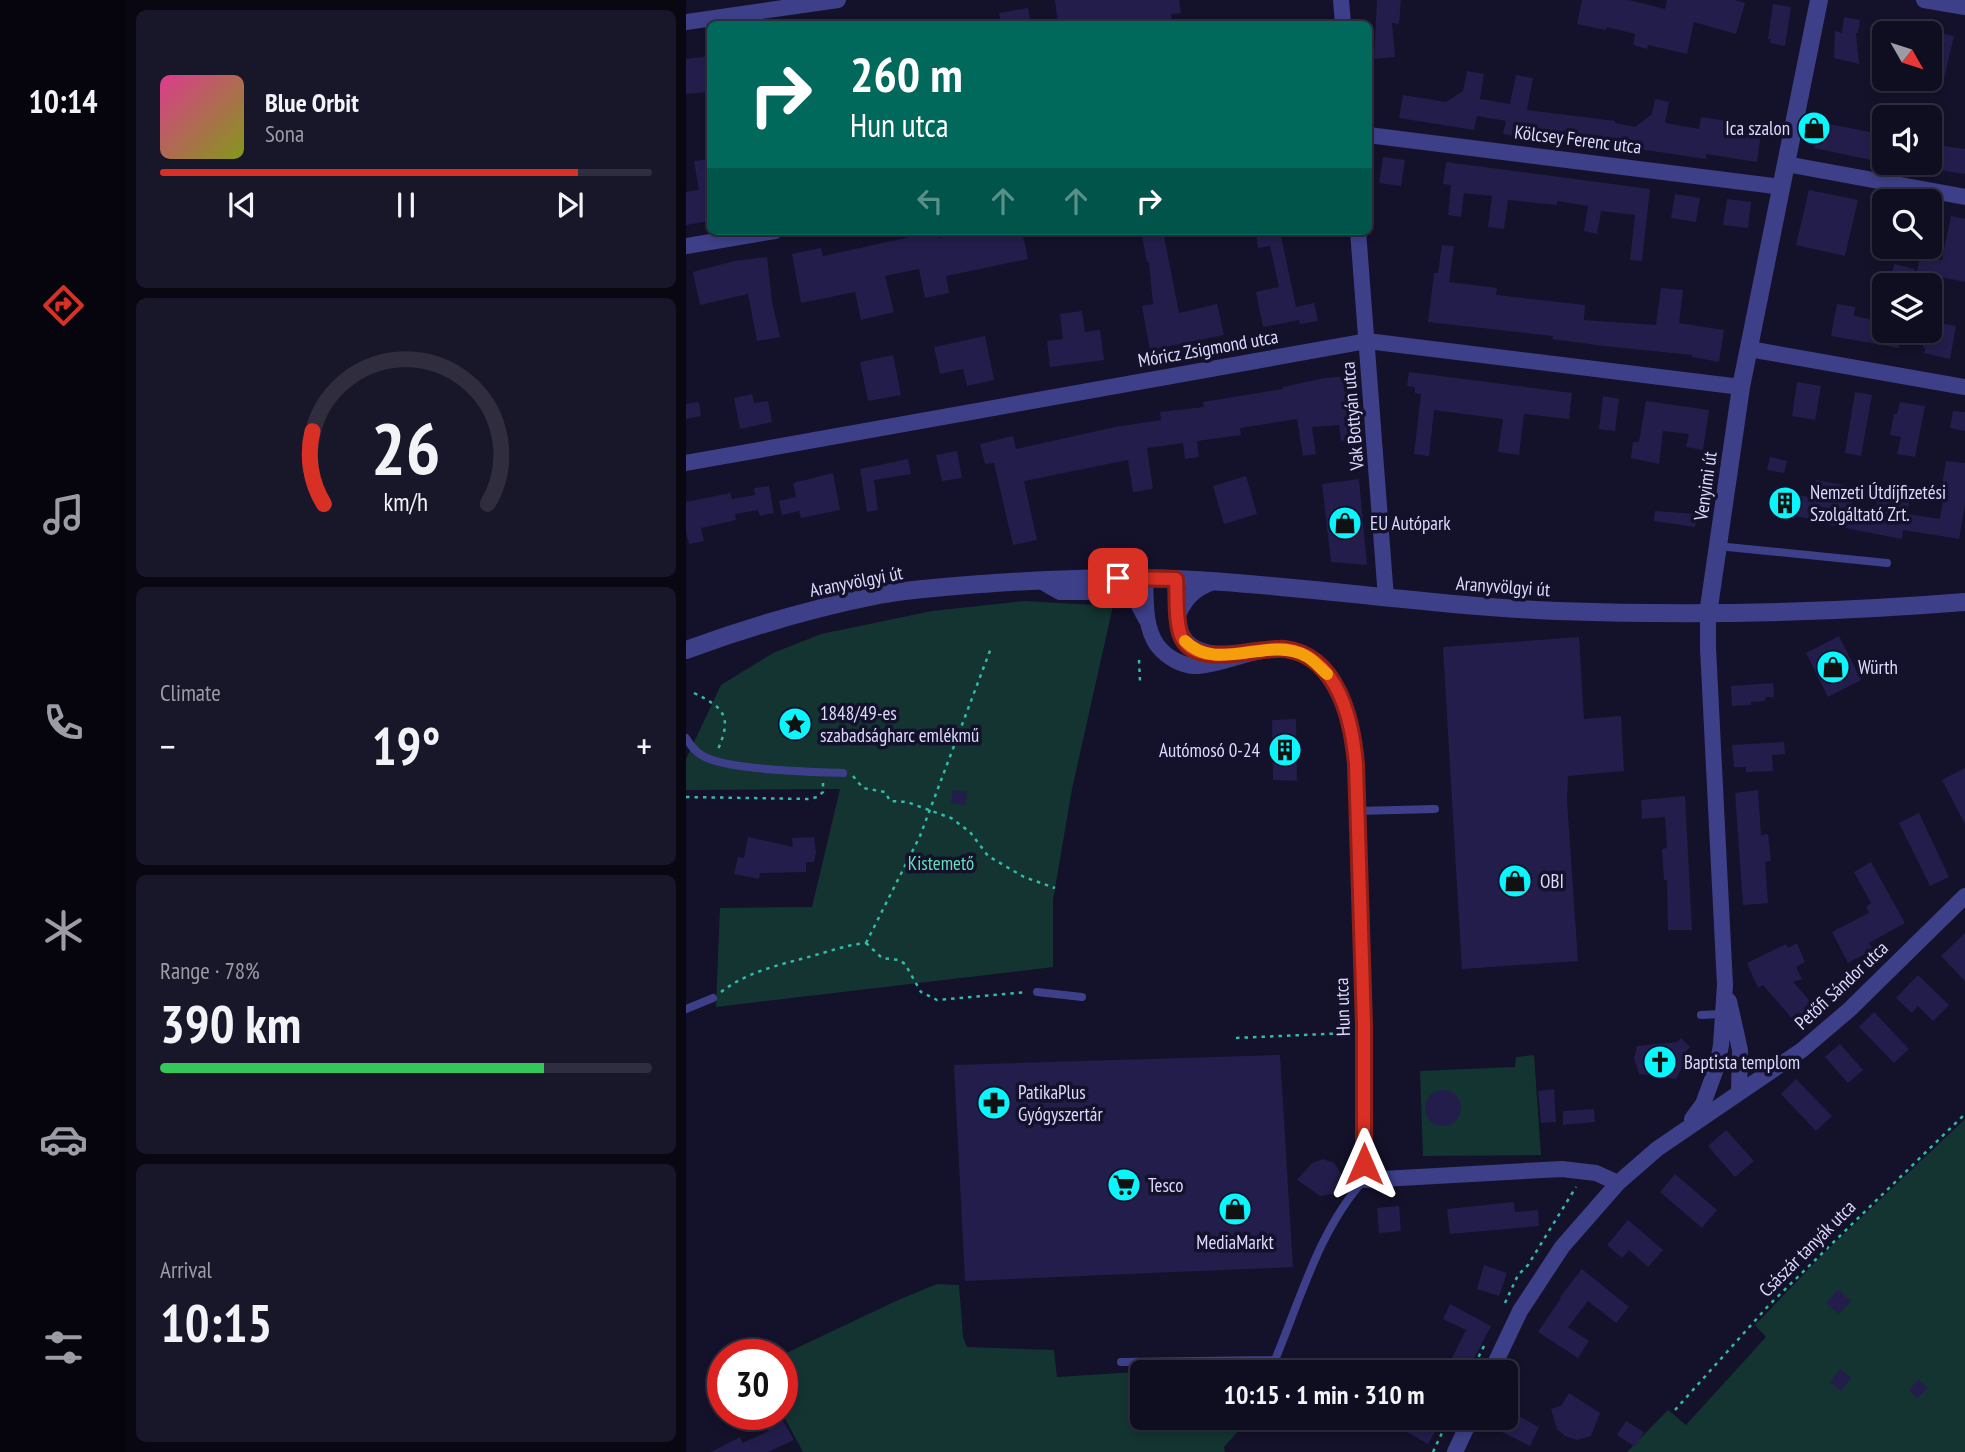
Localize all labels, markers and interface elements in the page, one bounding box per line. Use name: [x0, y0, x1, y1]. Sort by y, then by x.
north arrow: [1872, 21, 1942, 91]
map controls: [1872, 21, 1942, 343]
text: 260 m: [850, 42, 963, 106]
icon: right: [735, 49, 826, 140]
text: 10:14: [28, 80, 98, 122]
text: Blue Orbit: [265, 86, 359, 119]
text: Hun utca: [850, 104, 949, 146]
button: sound: [1872, 105, 1942, 175]
shop icon: Ica szalon: [1795, 109, 1833, 147]
place label: Ica szalon: [1725, 116, 1790, 140]
text: Sona: [265, 119, 304, 148]
street label: Kölcsey Ferenc utca: [1513, 119, 1643, 159]
icon: left: [911, 182, 949, 220]
icon: ahead: [984, 182, 1022, 220]
icon: ahead: [1057, 182, 1095, 220]
icon: right: [1130, 182, 1168, 220]
icon: previous: [223, 186, 261, 224]
icon: pause: [387, 186, 425, 224]
icon: next: [551, 186, 589, 224]
button: search: [1872, 189, 1942, 259]
button: layers: [1872, 273, 1942, 343]
icon: directions: [39, 281, 88, 330]
street label: Móricz Zsigmond utca: [1136, 324, 1280, 372]
street label: Vak Bottyán utca: [1335, 361, 1369, 472]
text: 26: [371, 400, 441, 494]
street label: Venyimi út: [1688, 449, 1722, 523]
place label: Nemzeti Útdíjfizetési Szolgáltató Zrt.: [1810, 480, 1946, 526]
building icon: Nemzeti Útdíjfizetési Szolgáltató Zrt.: [1766, 484, 1804, 522]
text: km/h: [384, 485, 428, 517]
icon: music: [39, 490, 88, 539]
shop icon: EU Autópark: [1326, 504, 1364, 542]
place label: EU Autópark: [1370, 511, 1451, 535]
pin: [1088, 548, 1148, 608]
icon: arrive: [1099, 559, 1137, 597]
street label: Aranyvölgyi út: [807, 560, 905, 602]
street label: Aranyvölgyi út: [1455, 571, 1552, 601]
shop icon: Würth: [1814, 648, 1852, 686]
place label: Würth: [1858, 655, 1898, 679]
text: Climate: [160, 678, 221, 707]
icon: phone: [39, 698, 88, 747]
place label: 1848/49-es szabadságharc emlékmű: [820, 701, 979, 747]
place icon: 1848/49-es szabadságharc emlékmű: [776, 705, 814, 743]
text: 19°: [372, 712, 440, 779]
text: −: [160, 721, 176, 770]
text: +: [636, 721, 652, 770]
building icon: Autómosó 0-24: [1266, 731, 1304, 769]
place label: Autómosó 0-24: [1159, 738, 1260, 762]
park label: Kistemető: [908, 851, 974, 875]
shop icon: OBI: [1496, 862, 1534, 900]
place label: OBI: [1540, 869, 1564, 893]
icon: climate: [39, 906, 88, 955]
street label: Petőfi Sándor utca: [1789, 936, 1893, 1034]
text: Range · 78%: [160, 956, 260, 985]
street label: Hun utca: [1329, 977, 1355, 1037]
text: 390 km: [160, 990, 301, 1057]
church icon: Baptista templom: [1641, 1043, 1679, 1081]
place label: Baptista templom: [1684, 1050, 1800, 1074]
place label: PatikaPlus Gyógyszertár: [1018, 1080, 1103, 1126]
pharmacy icon: PatikaPlus Gyógyszertár: [975, 1084, 1013, 1122]
icon: car: [39, 1115, 88, 1164]
position arrow: [1327, 1127, 1401, 1201]
supermarket icon: Tesco: [1105, 1166, 1143, 1204]
place label: Tesco: [1148, 1173, 1183, 1197]
shop icon: MediaMarkt: [1216, 1190, 1254, 1228]
street label: Császár tanyák utca: [1754, 1195, 1860, 1301]
place label: MediaMarkt: [1196, 1230, 1274, 1254]
text: Arrival: [160, 1255, 212, 1284]
text: 10:15: [160, 1289, 272, 1356]
icon: filters: [39, 1323, 88, 1372]
speed limit sign: 30: [707, 1339, 798, 1430]
text: 10:15 · 1 min · 310 m: [1224, 1378, 1424, 1411]

